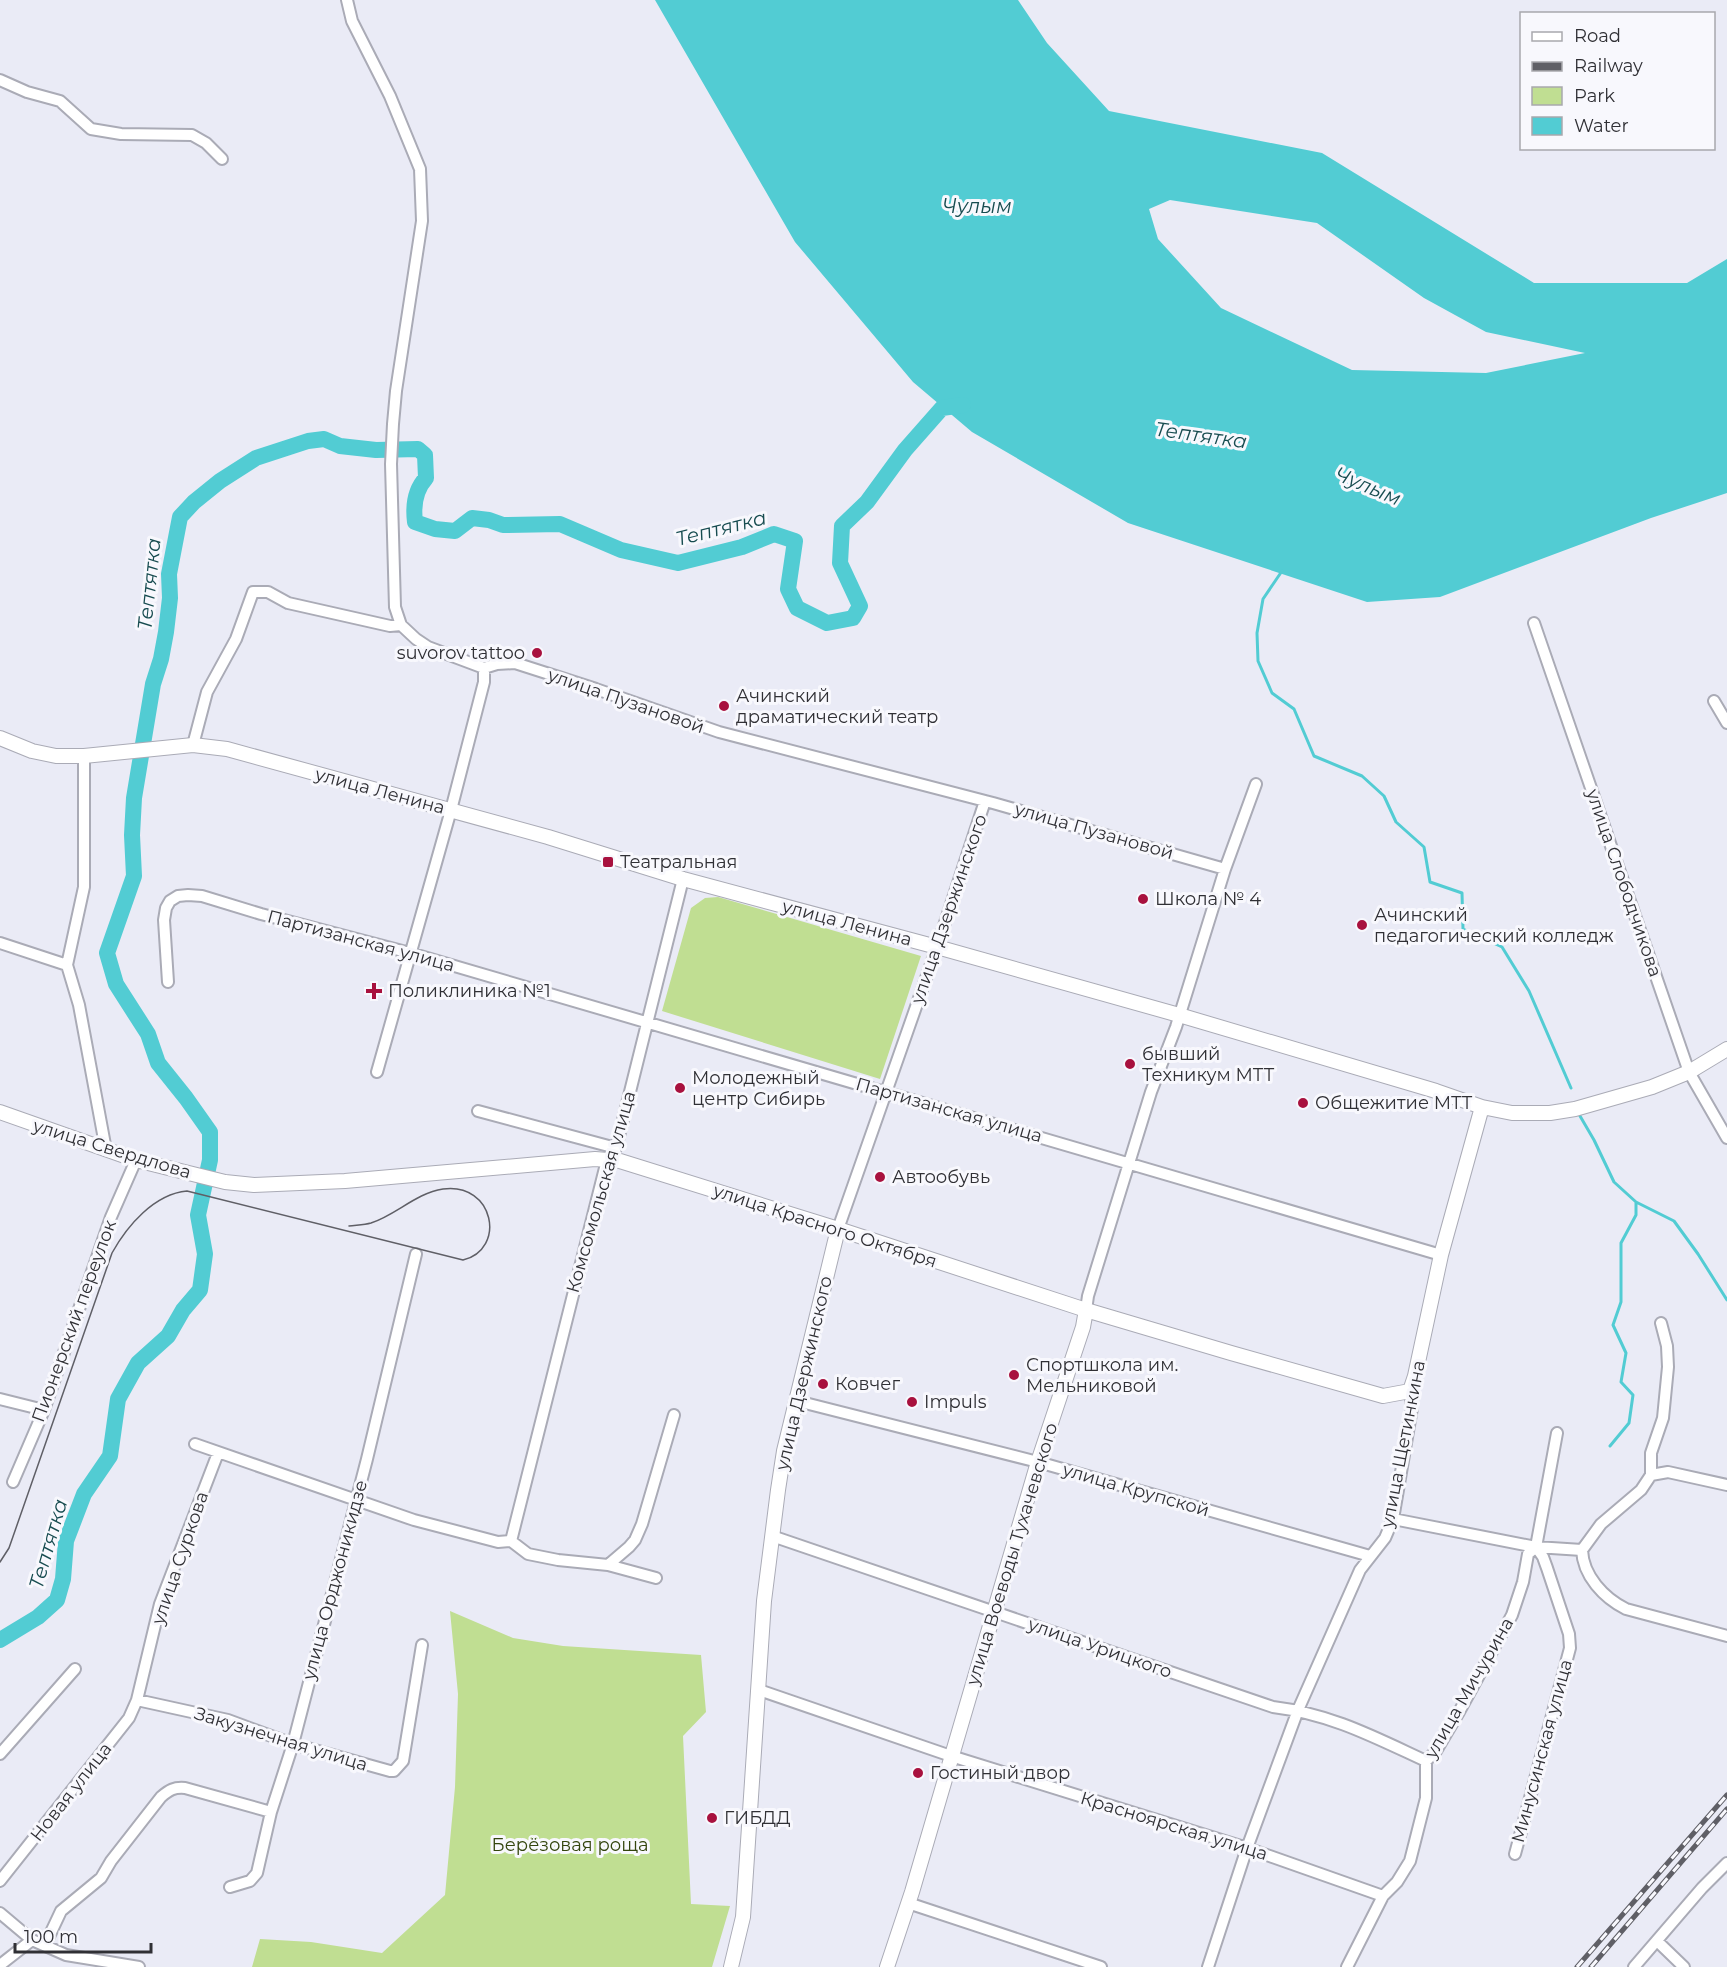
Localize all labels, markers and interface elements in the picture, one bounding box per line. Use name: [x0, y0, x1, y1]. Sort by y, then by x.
legend: [1520, 12, 1715, 150]
text: Road: [1574, 25, 1621, 47]
text: Railway: [1574, 55, 1643, 77]
text: Park: [1574, 85, 1615, 107]
text: Water: [1574, 115, 1629, 137]
water label: Чулым: [942, 194, 1012, 218]
water label: Тептятка: [1154, 417, 1248, 453]
water label: Чулым: [1331, 461, 1405, 511]
water label: Тептятка: [673, 505, 769, 551]
water label: Тептятка: [132, 537, 166, 631]
place label: suvorov tattoo: [397, 642, 525, 664]
marker: suvorov tattoo: [530, 646, 544, 660]
street label: улица Пузановой: [544, 664, 707, 738]
place label: Ачинский драматический театр: [736, 685, 938, 728]
marker: Ачинский драматический театр: [717, 699, 731, 713]
street label: улица Ленина: [312, 763, 447, 819]
street label: улица Слободчикова: [1581, 785, 1667, 980]
street label: улица Пузановой: [1011, 798, 1176, 864]
street label: улица Дзержинского: [906, 811, 992, 1007]
place label: Театральная: [620, 851, 737, 873]
marker: Театральная: [601, 855, 615, 869]
place label: Школа № 4: [1155, 888, 1261, 910]
marker: Школа № 4: [1136, 892, 1150, 906]
street label: улица Ленина: [779, 895, 914, 951]
place label: Ачинский педагогический колледж: [1374, 904, 1614, 947]
street label: Партизанская улица: [265, 905, 457, 977]
marker: Ачинский педагогический колледж: [1355, 918, 1369, 932]
place label: Поликлиника №1: [388, 980, 551, 1002]
marker: Поликлиника №1: [365, 982, 383, 1000]
place label: бывший Техникум МТТ: [1142, 1043, 1275, 1086]
marker: бывший Техникум МТТ: [1123, 1057, 1137, 1071]
place label: Молодежный центр Сибирь: [692, 1067, 825, 1110]
street label: Партизанская улица: [853, 1073, 1045, 1147]
marker: Молодежный центр Сибирь: [673, 1081, 687, 1095]
street label: Комсомольская улица: [562, 1088, 640, 1296]
place label: Общежитие МТТ: [1315, 1092, 1473, 1114]
marker: Общежитие МТТ: [1296, 1096, 1310, 1110]
street label: улица Свердлова: [29, 1114, 194, 1184]
place label: Автообувь: [892, 1166, 990, 1188]
marker: Автообувь: [873, 1170, 887, 1184]
street label: улица Красного Октября: [709, 1179, 940, 1273]
street label: Пионерский переулок: [27, 1216, 121, 1425]
street label: улица Дзержинского: [771, 1274, 837, 1473]
place label: Спортшкола им. Мельниковой: [1026, 1354, 1178, 1397]
street label: улица Щетинкина: [1376, 1358, 1430, 1531]
marker: Спортшкола им. Мельниковой: [1007, 1368, 1021, 1382]
place label: Ковчег: [835, 1373, 900, 1395]
marker: Ковчег: [816, 1377, 830, 1391]
place label: Impuls: [924, 1391, 987, 1413]
marker: Impuls: [905, 1395, 919, 1409]
street label: улица Воеводы Тухачевского: [961, 1420, 1062, 1689]
street label: улица Крупской: [1059, 1458, 1212, 1521]
street label: улица Орджоникидзе: [297, 1478, 372, 1683]
street label: улица Суркова: [147, 1489, 213, 1628]
water label: Тептятка: [24, 1496, 72, 1592]
street label: улица Урицкого: [1024, 1613, 1175, 1683]
street label: улица Мичурина: [1419, 1614, 1518, 1763]
street label: Минусинская улица: [1507, 1657, 1577, 1845]
street label: Закузнечная улица: [192, 1702, 370, 1776]
street label: Новая улица: [26, 1738, 116, 1846]
place label: Гостиный двор: [930, 1762, 1070, 1784]
marker: Гостиный двор: [911, 1766, 925, 1780]
street label: Красноярская улица: [1078, 1787, 1270, 1865]
place label: ГИБДД: [724, 1807, 790, 1829]
marker: ГИБДД: [705, 1811, 719, 1825]
park label: Берёзовая роща: [492, 1834, 648, 1856]
scale bar: [15, 1916, 152, 1954]
text: 100 m: [24, 1926, 78, 1948]

